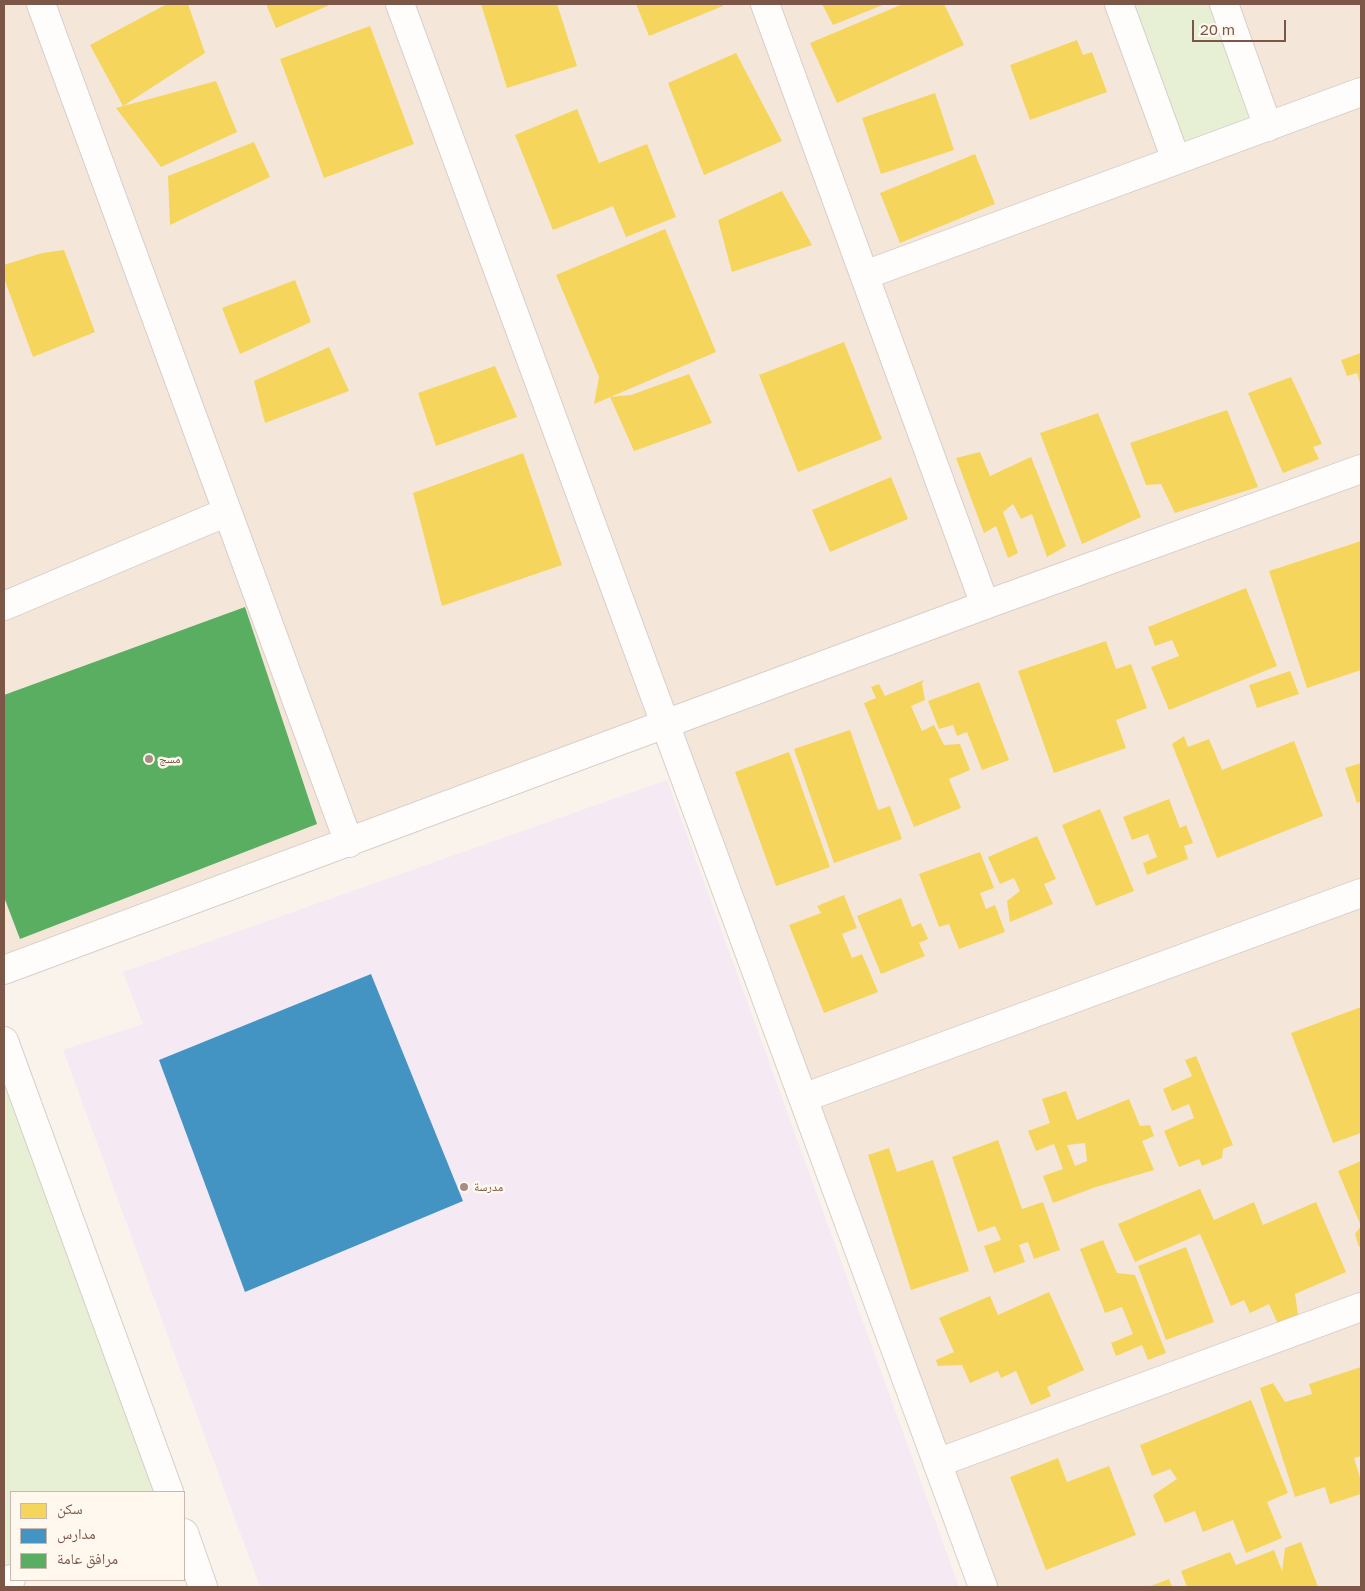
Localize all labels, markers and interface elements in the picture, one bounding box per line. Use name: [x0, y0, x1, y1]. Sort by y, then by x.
scale bar: [1195, 10, 1289, 42]
text: 20 m: [1200, 20, 1235, 38]
place label: مسج: [159, 752, 180, 766]
marker: مسج: [143, 753, 155, 765]
place label: مدرسة: [474, 1180, 503, 1194]
marker: مدرسة: [458, 1181, 470, 1193]
legend: [10, 1491, 185, 1581]
text: سكن: [57, 1499, 83, 1517]
text: مدارس: [57, 1524, 96, 1542]
text: مرافق عامة: [57, 1549, 118, 1567]

